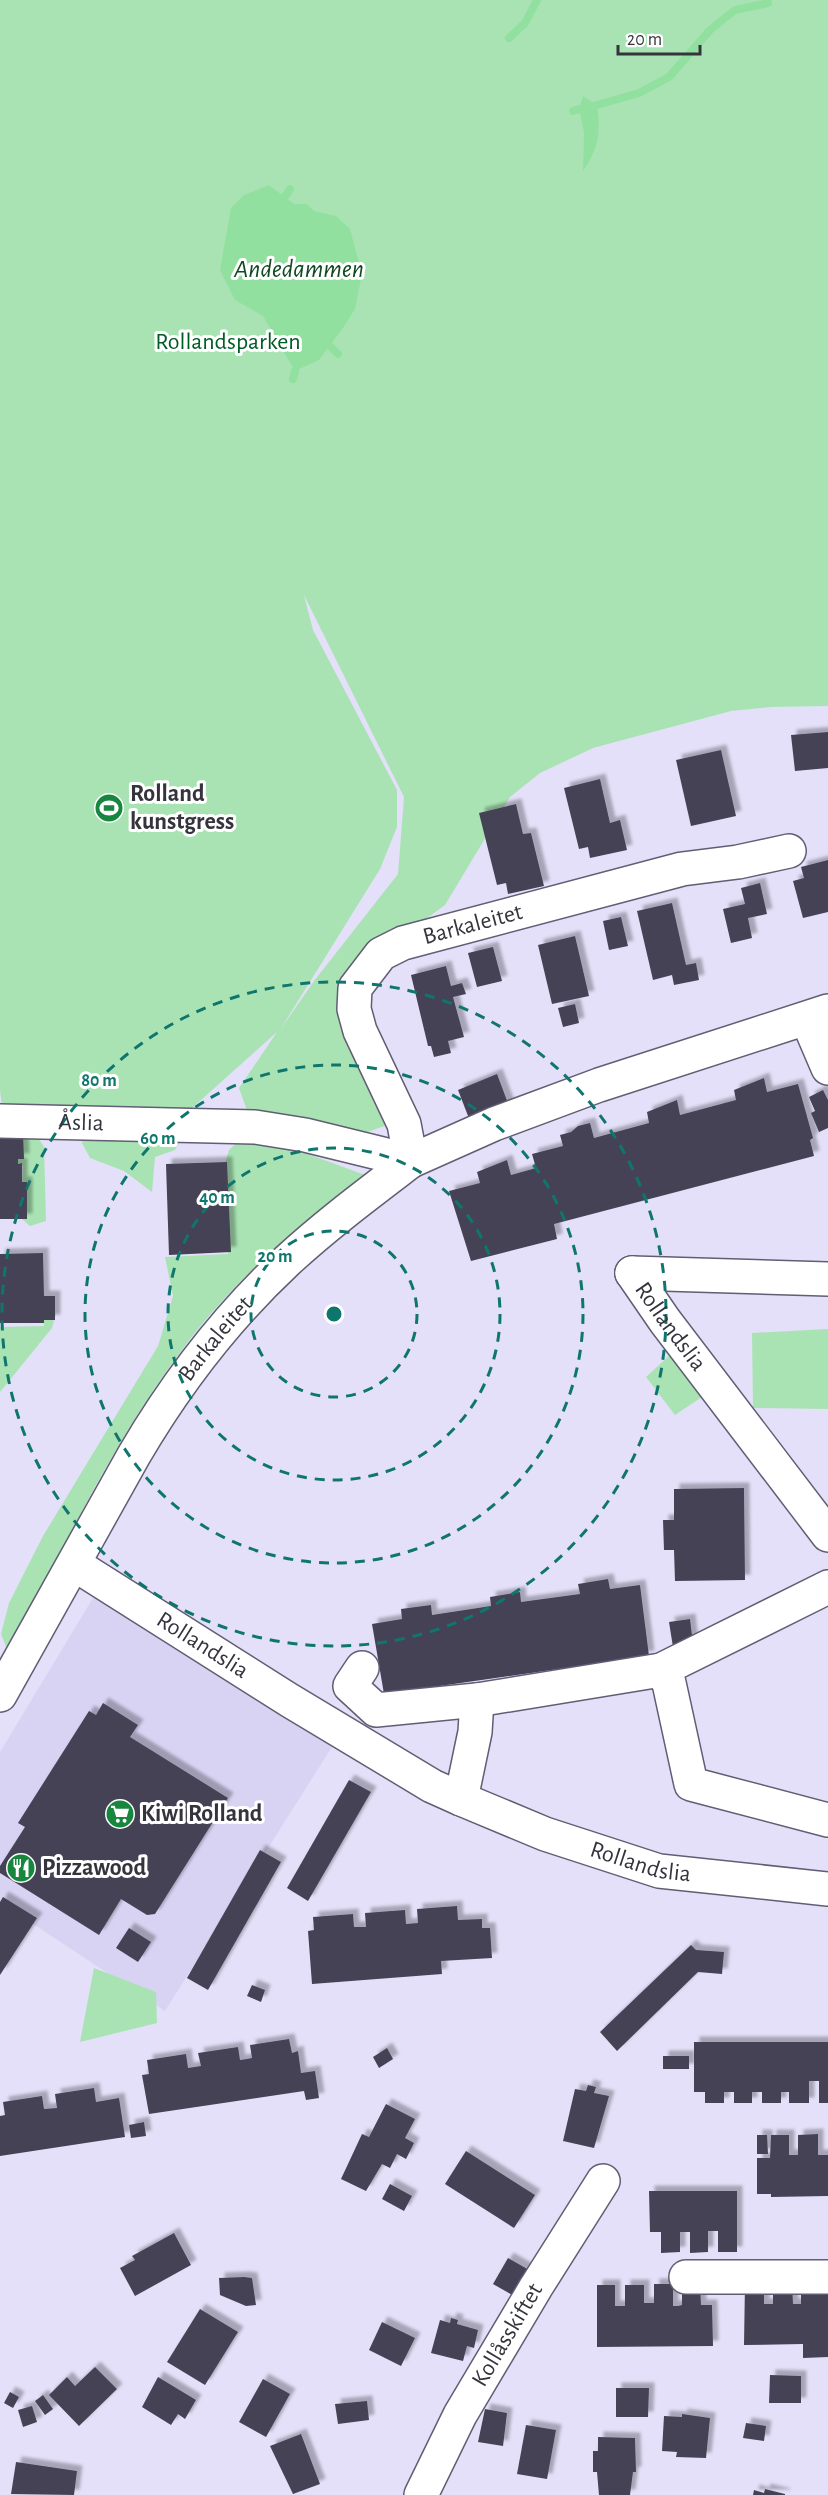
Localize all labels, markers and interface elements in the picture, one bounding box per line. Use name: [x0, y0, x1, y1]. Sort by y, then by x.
scale bar: [618, 18, 700, 56]
text: 20 m: [627, 31, 662, 49]
water label: Andedammen: [233, 256, 364, 282]
park label: Rollandsparken: [155, 330, 301, 354]
place label: Rolland kunstgress: [130, 782, 234, 834]
sports icon: Rolland kunstgress: [93, 792, 125, 824]
street label: Barkaleitet: [420, 900, 525, 949]
text: 80 m: [81, 1072, 117, 1090]
street label: Åslia: [58, 1108, 104, 1135]
text: 60 m: [140, 1130, 176, 1148]
text: 40 m: [199, 1189, 235, 1207]
text: 20 m: [257, 1248, 293, 1266]
street label: Rollandslia: [630, 1278, 711, 1376]
street label: Barkaleitet: [174, 1291, 257, 1386]
centre of rings: [324, 1304, 344, 1324]
street label: Rollandslia: [152, 1607, 253, 1683]
supermarket icon: Kiwi Rolland: [104, 1798, 136, 1830]
place label: Kiwi Rolland: [141, 1802, 263, 1826]
street label: Rollandslia: [587, 1837, 692, 1886]
restaurant icon: Pizzawood: [5, 1852, 37, 1884]
place label: Pizzawood: [42, 1856, 146, 1880]
street label: Kollåsskiftet: [468, 2279, 547, 2391]

